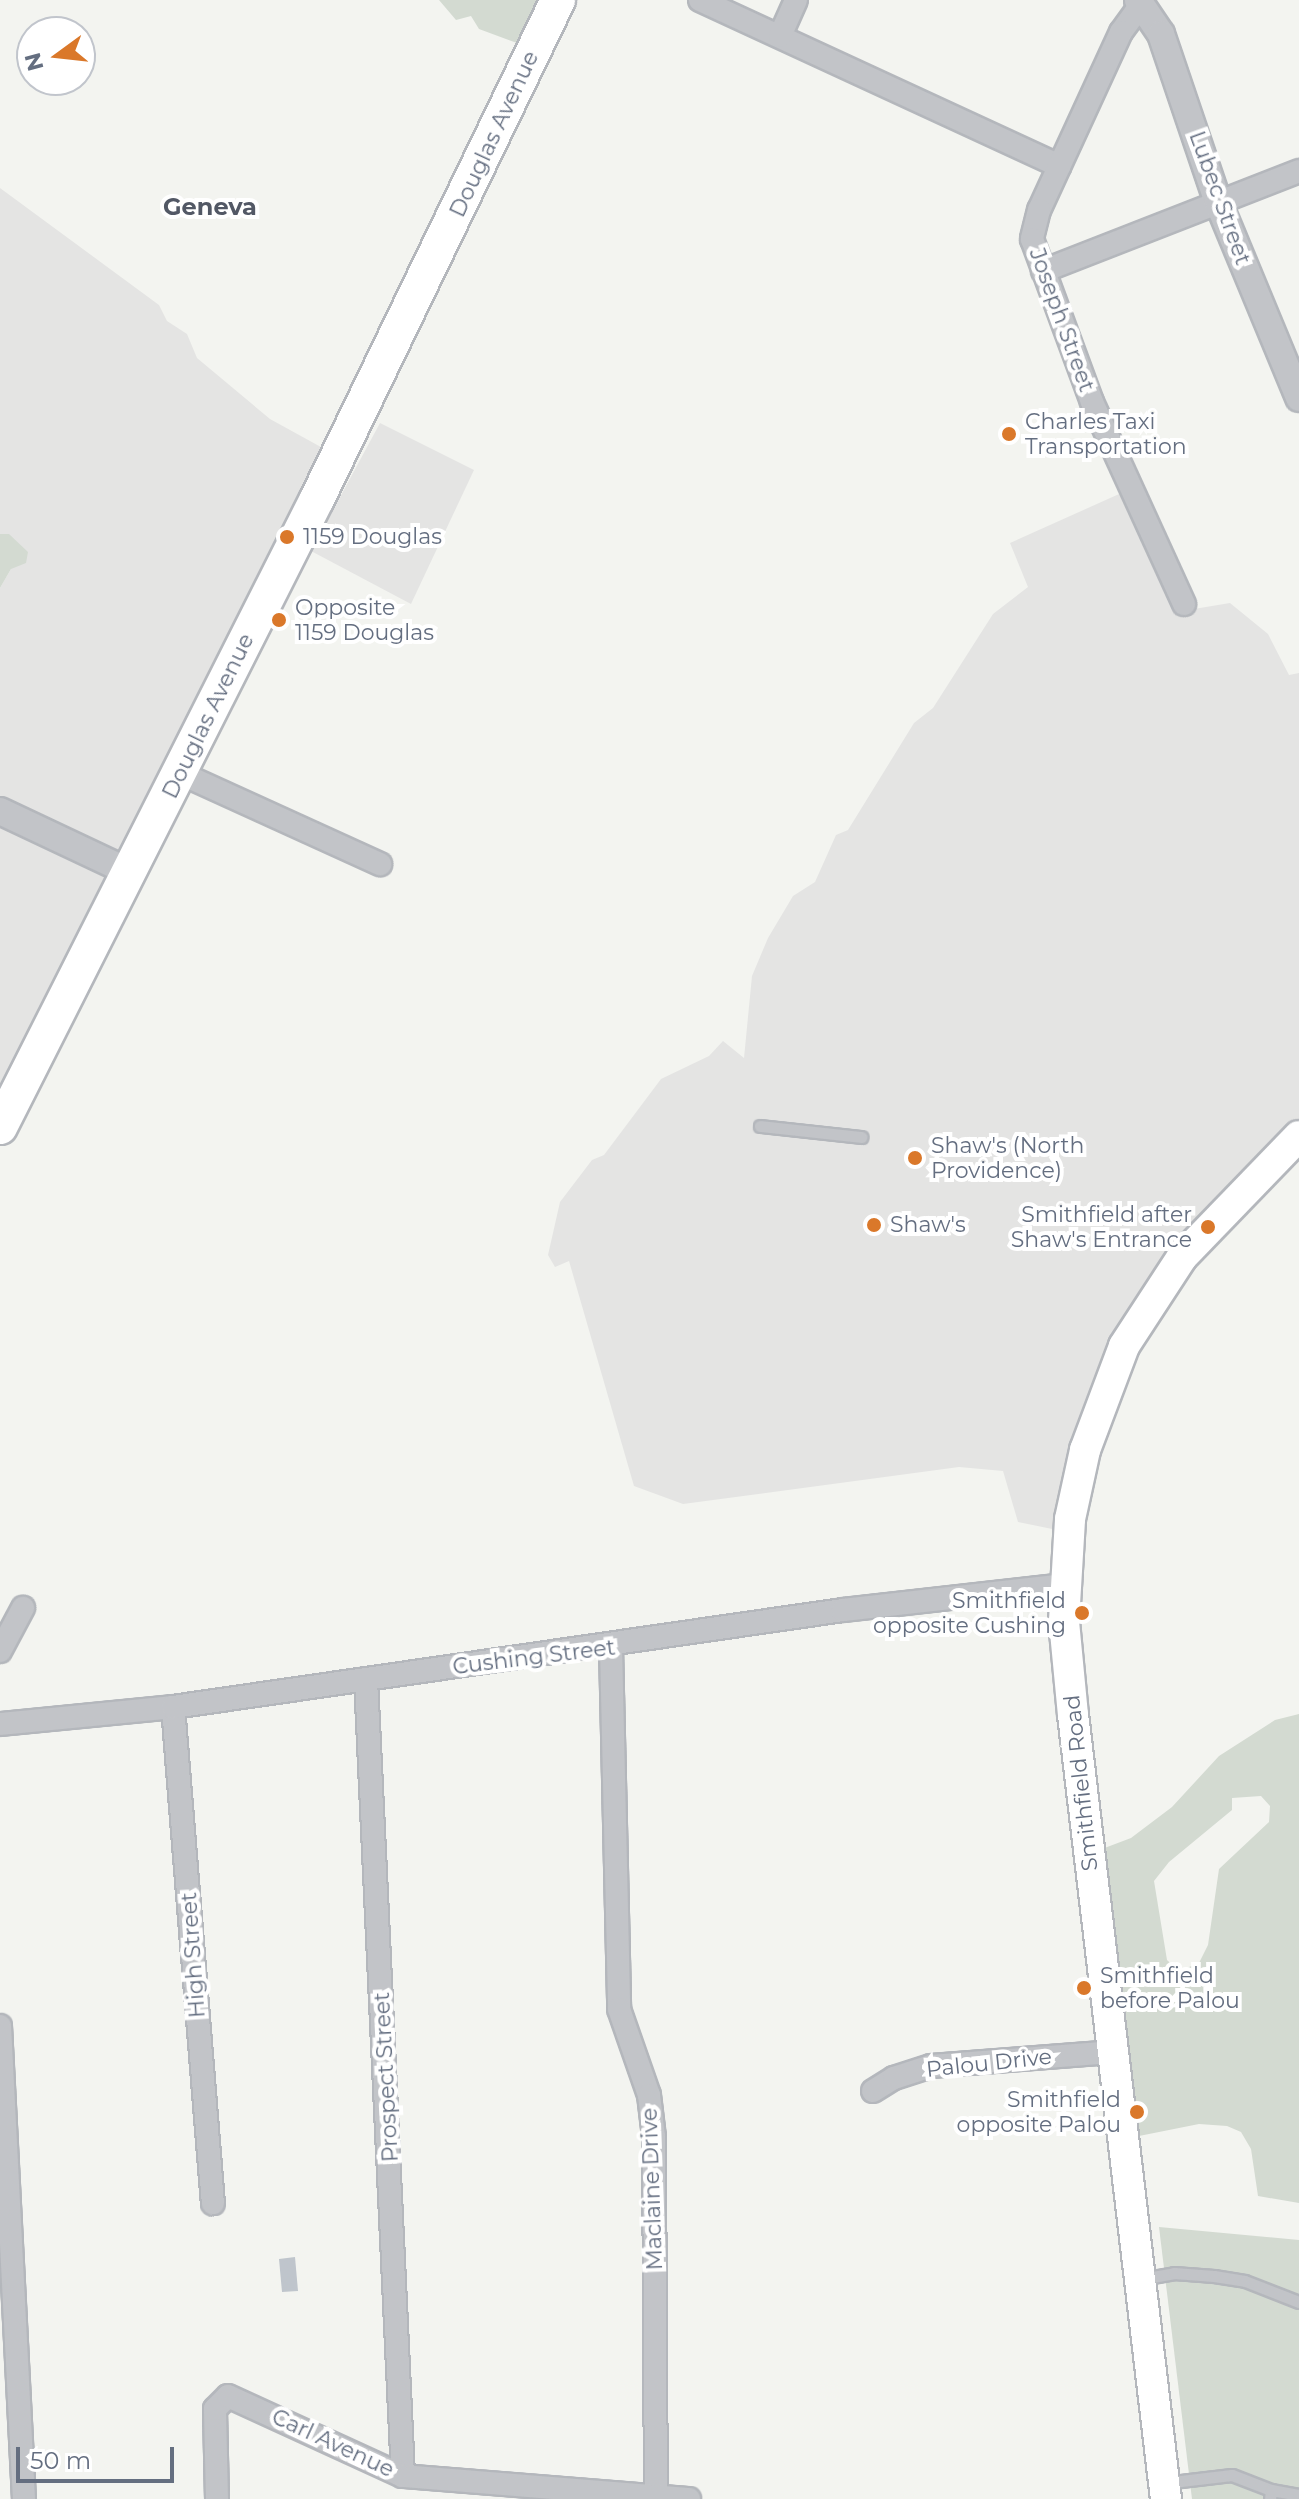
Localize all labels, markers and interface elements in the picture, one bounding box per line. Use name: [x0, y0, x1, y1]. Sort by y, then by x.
north arrow: [16, 16, 96, 96]
street label: Douglas Avenue: [444, 47, 544, 221]
text: N: [19, 50, 50, 74]
street label: Lubec Street: [1184, 128, 1256, 268]
district label: Geneva: [163, 193, 257, 221]
street label: Joseph Street: [1024, 245, 1100, 395]
place label: Charles Taxi Transportation: [1025, 408, 1187, 460]
marker: Charles Taxi Transportation: [1000, 425, 1018, 443]
place label: 1159 Douglas: [303, 524, 442, 550]
marker: 1159 Douglas: [278, 528, 296, 546]
place label: Opposite 1159 Douglas: [295, 594, 434, 646]
marker: Opposite 1159 Douglas: [270, 611, 288, 629]
street label: Douglas Avenue: [157, 629, 259, 803]
place label: Shaw's (North Providence): [931, 1132, 1084, 1184]
marker: Shaw's (North Providence): [906, 1149, 924, 1167]
place label: Smithfield after Shaw's Entrance: [1011, 1201, 1192, 1252]
place label: Shaw's: [890, 1212, 966, 1238]
marker: Shaw's: [865, 1216, 883, 1234]
marker: Smithfield after Shaw's Entrance: [1199, 1218, 1217, 1236]
place label: Smithfield opposite Cushing: [873, 1587, 1066, 1638]
marker: Smithfield opposite Cushing: [1073, 1604, 1091, 1622]
street label: Cushing Street: [451, 1634, 617, 1680]
street label: Smithfield Road: [1059, 1694, 1103, 1872]
street label: High Street: [175, 1891, 211, 2019]
place label: Smithfield before Palou: [1100, 1962, 1240, 2014]
marker: Smithfield before Palou: [1075, 1979, 1093, 1997]
street label: Prospect Street: [368, 1991, 404, 2163]
street label: Palou Drive: [925, 2043, 1053, 2083]
place label: Smithfield opposite Palou: [957, 2086, 1121, 2138]
marker: Smithfield opposite Palou: [1128, 2103, 1146, 2121]
street label: Maclaine Drive: [636, 2107, 668, 2271]
street label: Carl Avenue: [268, 2403, 398, 2483]
scale bar: [20, 2431, 178, 2481]
text: 50 m: [30, 2446, 91, 2475]

